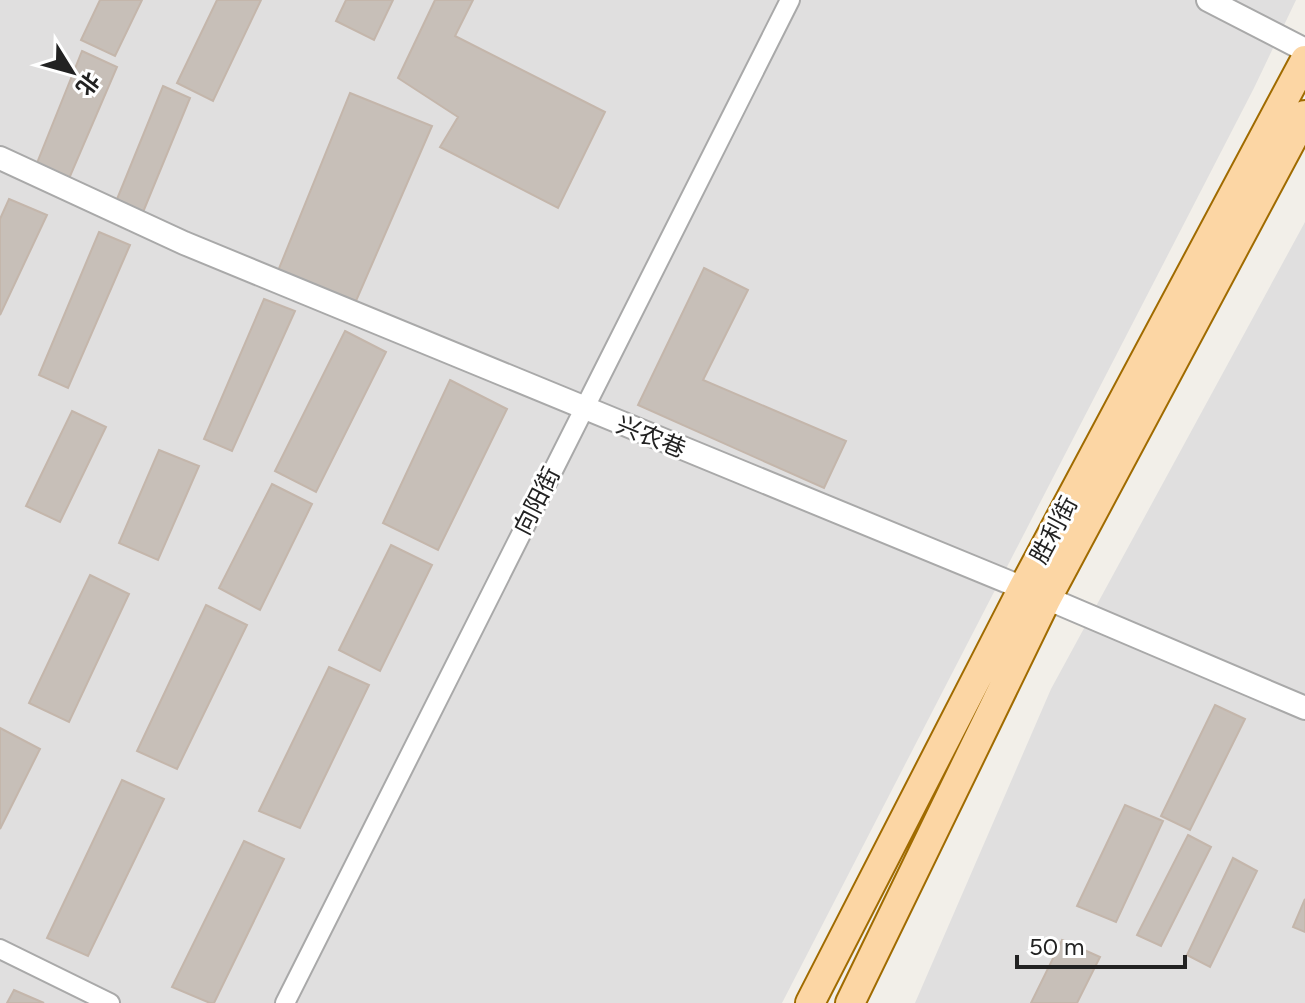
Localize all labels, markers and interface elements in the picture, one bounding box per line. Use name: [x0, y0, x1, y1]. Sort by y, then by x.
north arrow: [32, 32, 112, 112]
text: 北: [70, 67, 105, 101]
street label: 兴农巷: [612, 410, 690, 463]
street label: 向阳街: [507, 462, 566, 539]
street label: 胜利街: [1024, 491, 1083, 568]
scale bar: [1017, 919, 1185, 969]
text: 50 m: [1029, 932, 1085, 961]

